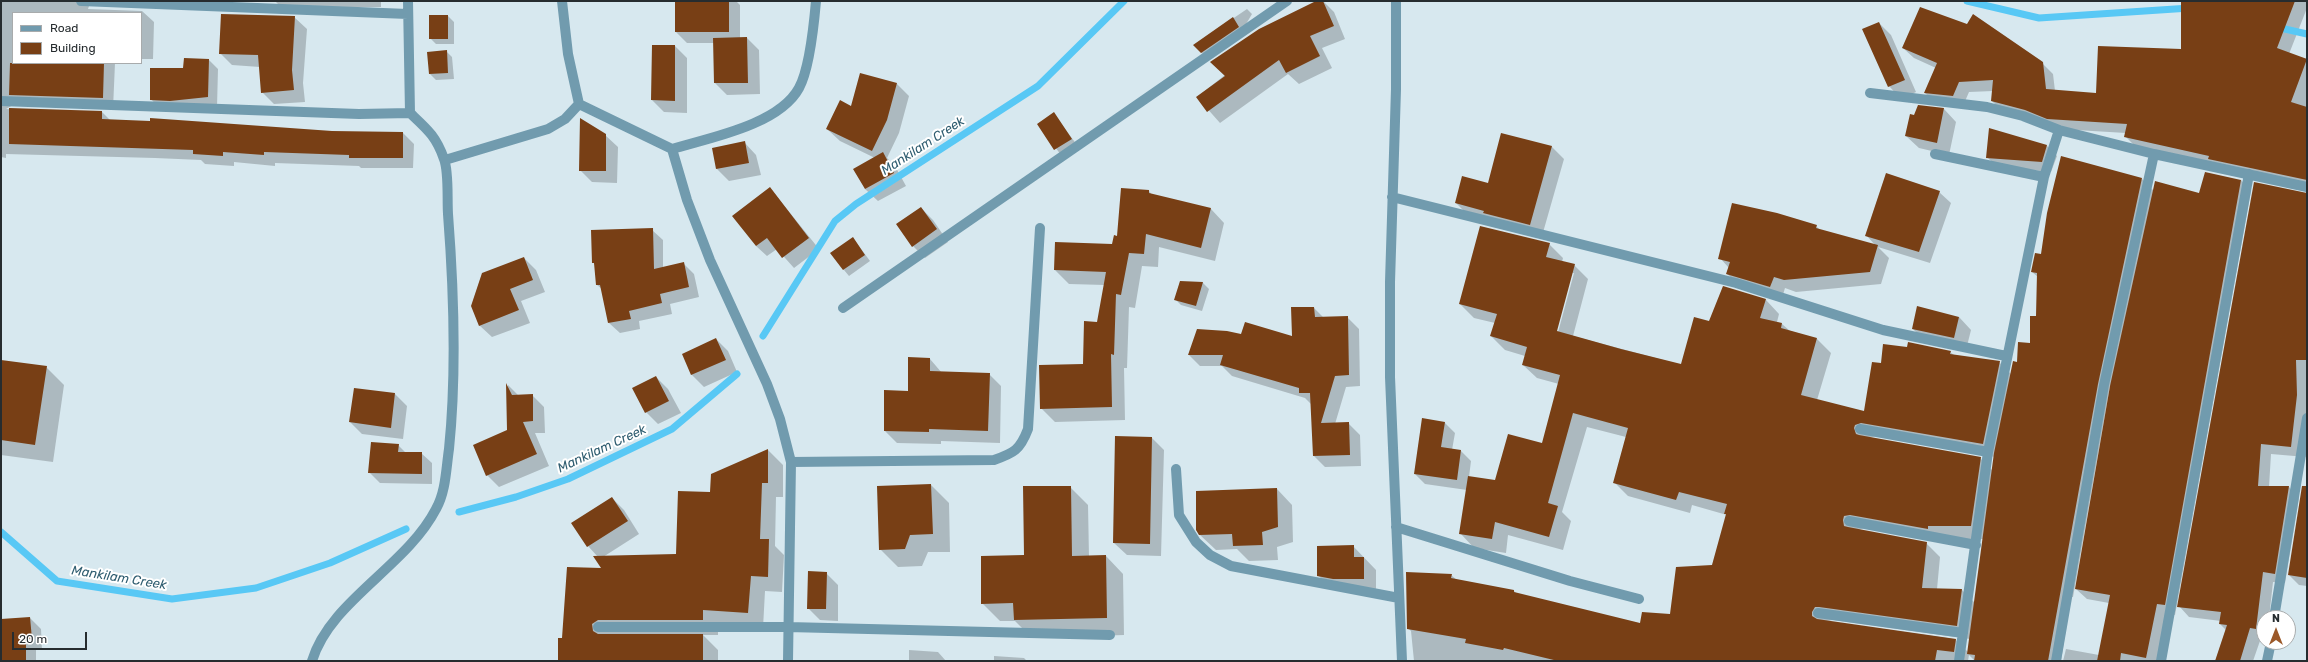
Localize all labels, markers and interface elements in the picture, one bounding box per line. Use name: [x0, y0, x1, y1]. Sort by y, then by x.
legend: [12, 12, 142, 64]
text: Road: [50, 21, 78, 35]
text: Building: [50, 41, 96, 55]
water label: Mankilam Creek: [878, 113, 968, 179]
water label: Mankilam Creek: [555, 422, 649, 476]
water label: Mankilam Creek: [70, 563, 168, 593]
north arrow: [2256, 610, 2296, 650]
text: N: [2272, 612, 2280, 625]
scale bar: [14, 624, 89, 650]
text: 20 m: [19, 632, 47, 646]

